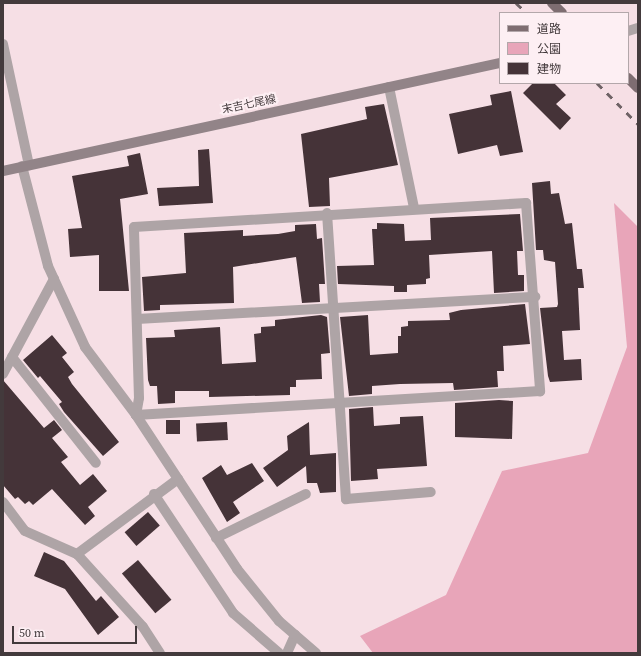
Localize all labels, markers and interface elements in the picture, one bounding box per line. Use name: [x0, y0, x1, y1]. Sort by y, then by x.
legend: [499, 12, 629, 84]
text: 道路: [537, 21, 561, 37]
text: 公園: [537, 41, 561, 57]
text: 建物: [537, 61, 561, 77]
street label: 末吉七尾線: [221, 93, 277, 117]
scale bar: [14, 618, 139, 644]
text: 50 m: [19, 625, 45, 641]

